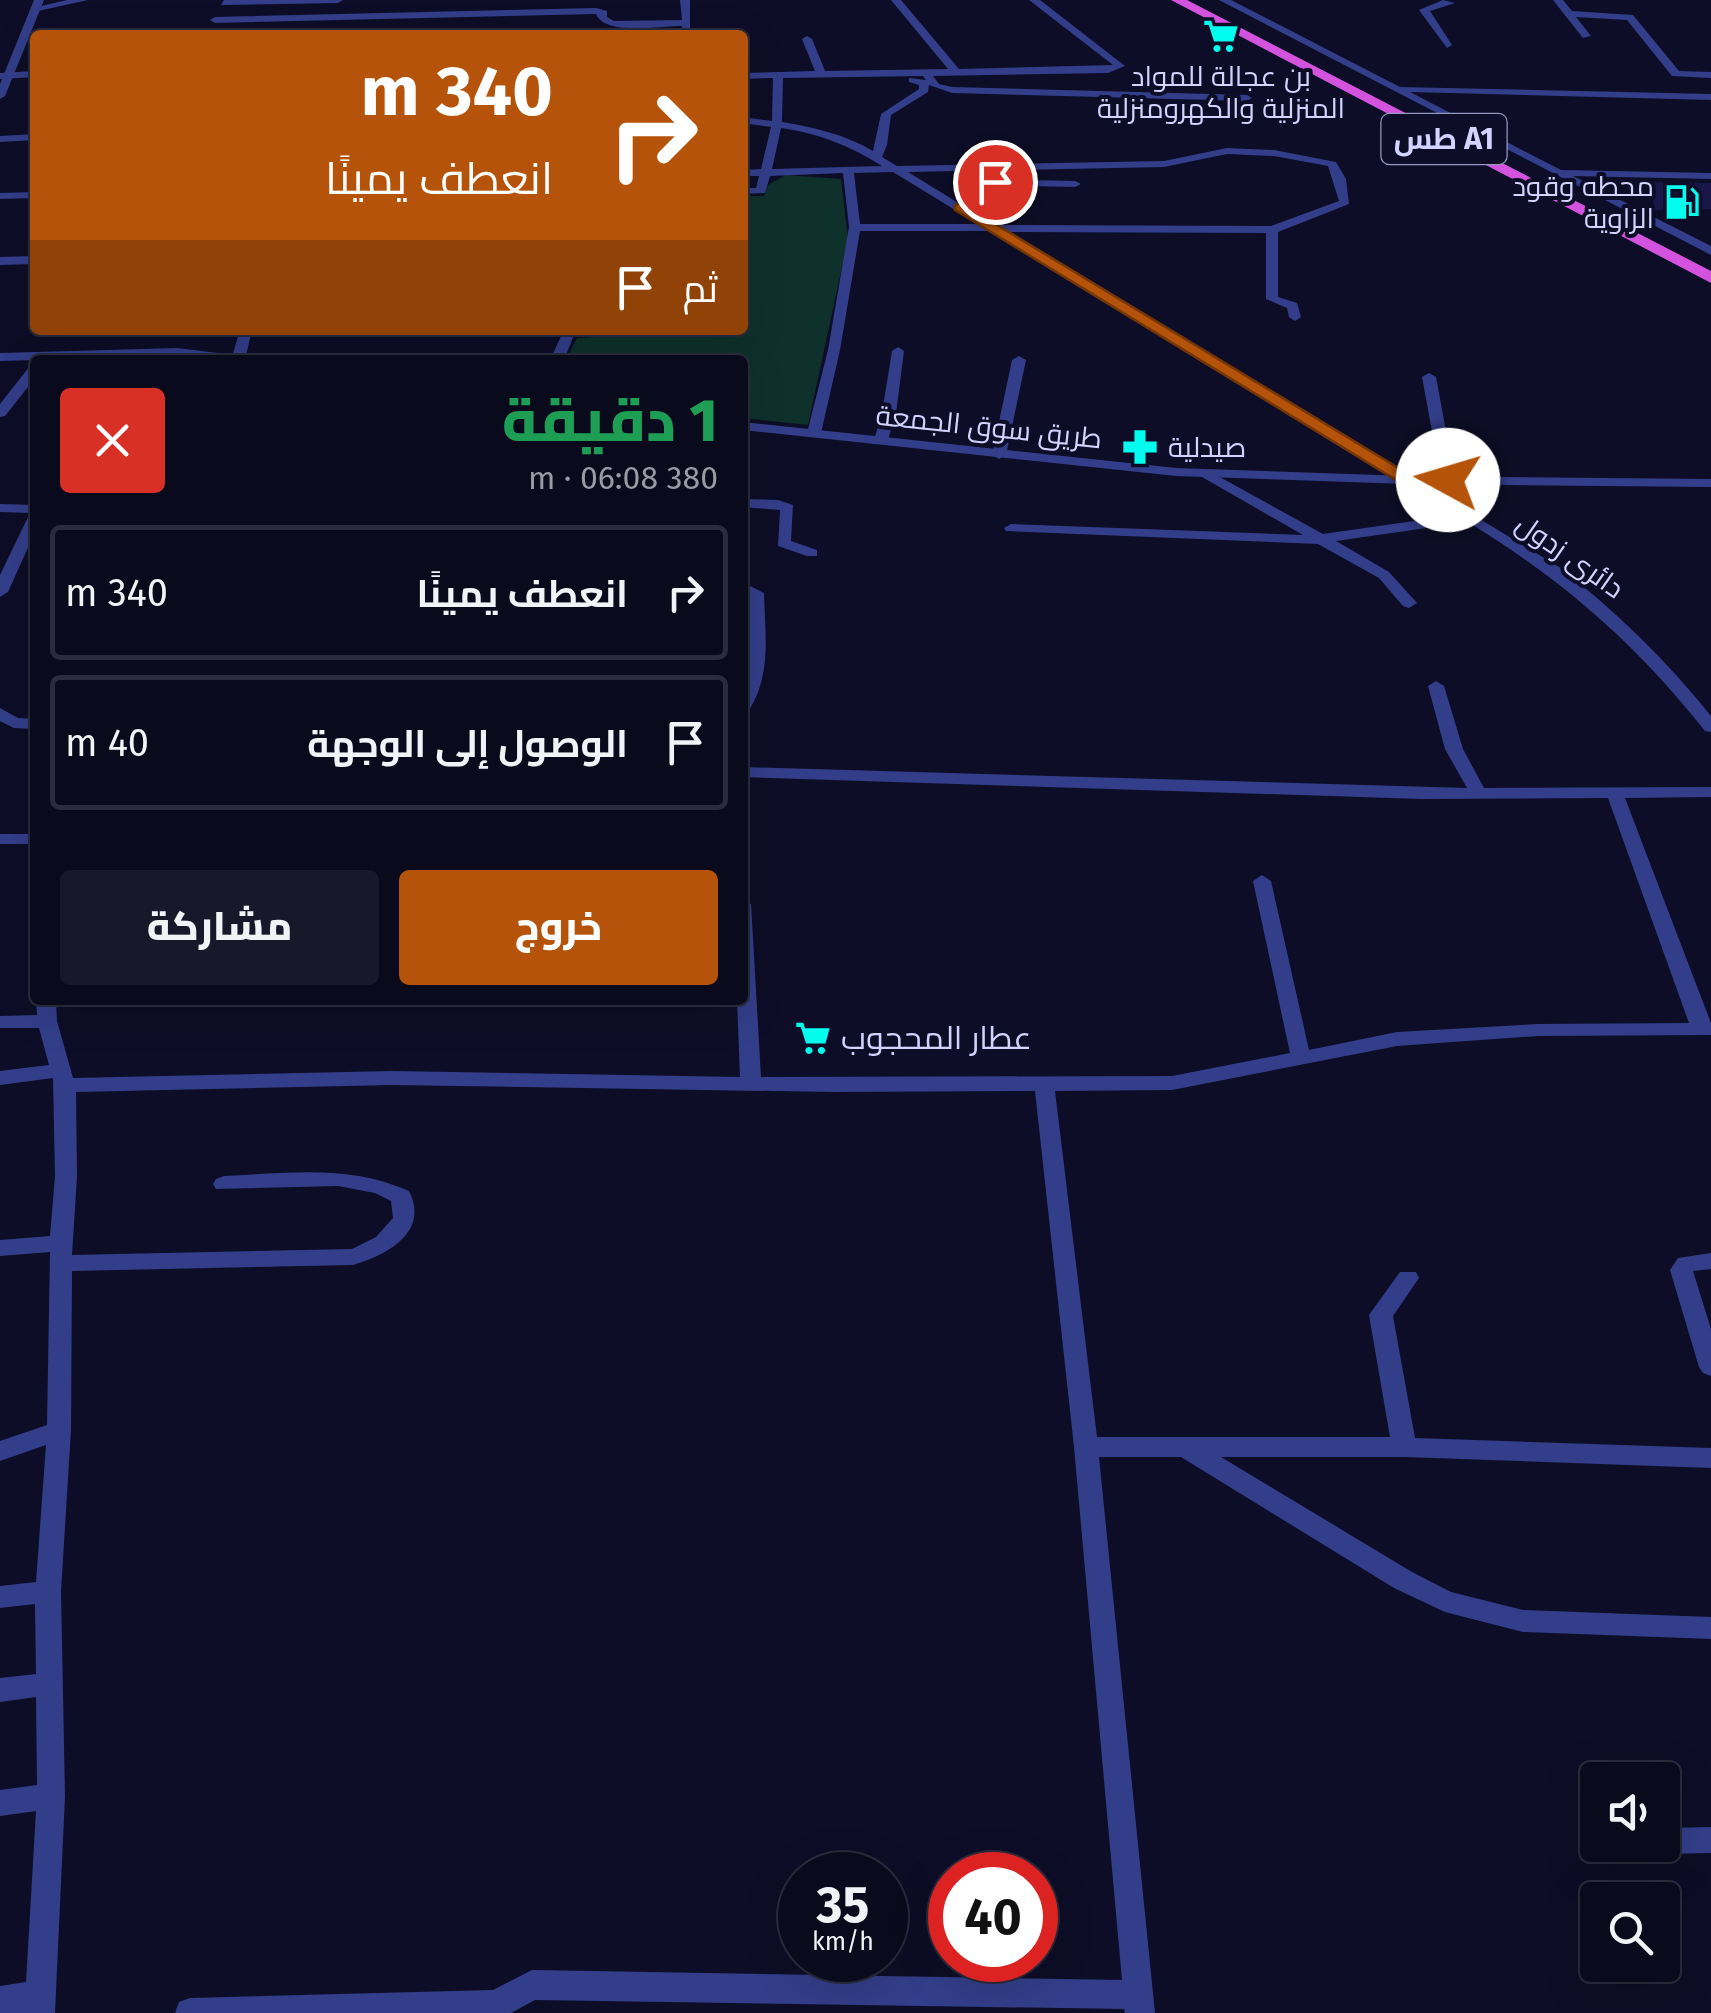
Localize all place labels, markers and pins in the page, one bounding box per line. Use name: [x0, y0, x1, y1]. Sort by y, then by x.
supermarket icon: بن عجالة للمواد المنزلية والكهرومنزلية: [1202, 17, 1240, 55]
place label: بن عجالة للمواد المنزلية والكهرومنزلية: [1097, 60, 1345, 125]
pin: [953, 140, 1038, 225]
place label: محطه وقود الزاوية: [1513, 170, 1654, 235]
fuel station icon: محطه وقود الزاوية: [1663, 183, 1701, 221]
pharmacy icon: صيدلية: [1121, 428, 1159, 466]
place label: صيدلية: [1168, 431, 1246, 464]
supermarket icon: عطار المحجوب: [794, 1019, 832, 1057]
place label: عطار المحجوب: [841, 1019, 1032, 1057]

